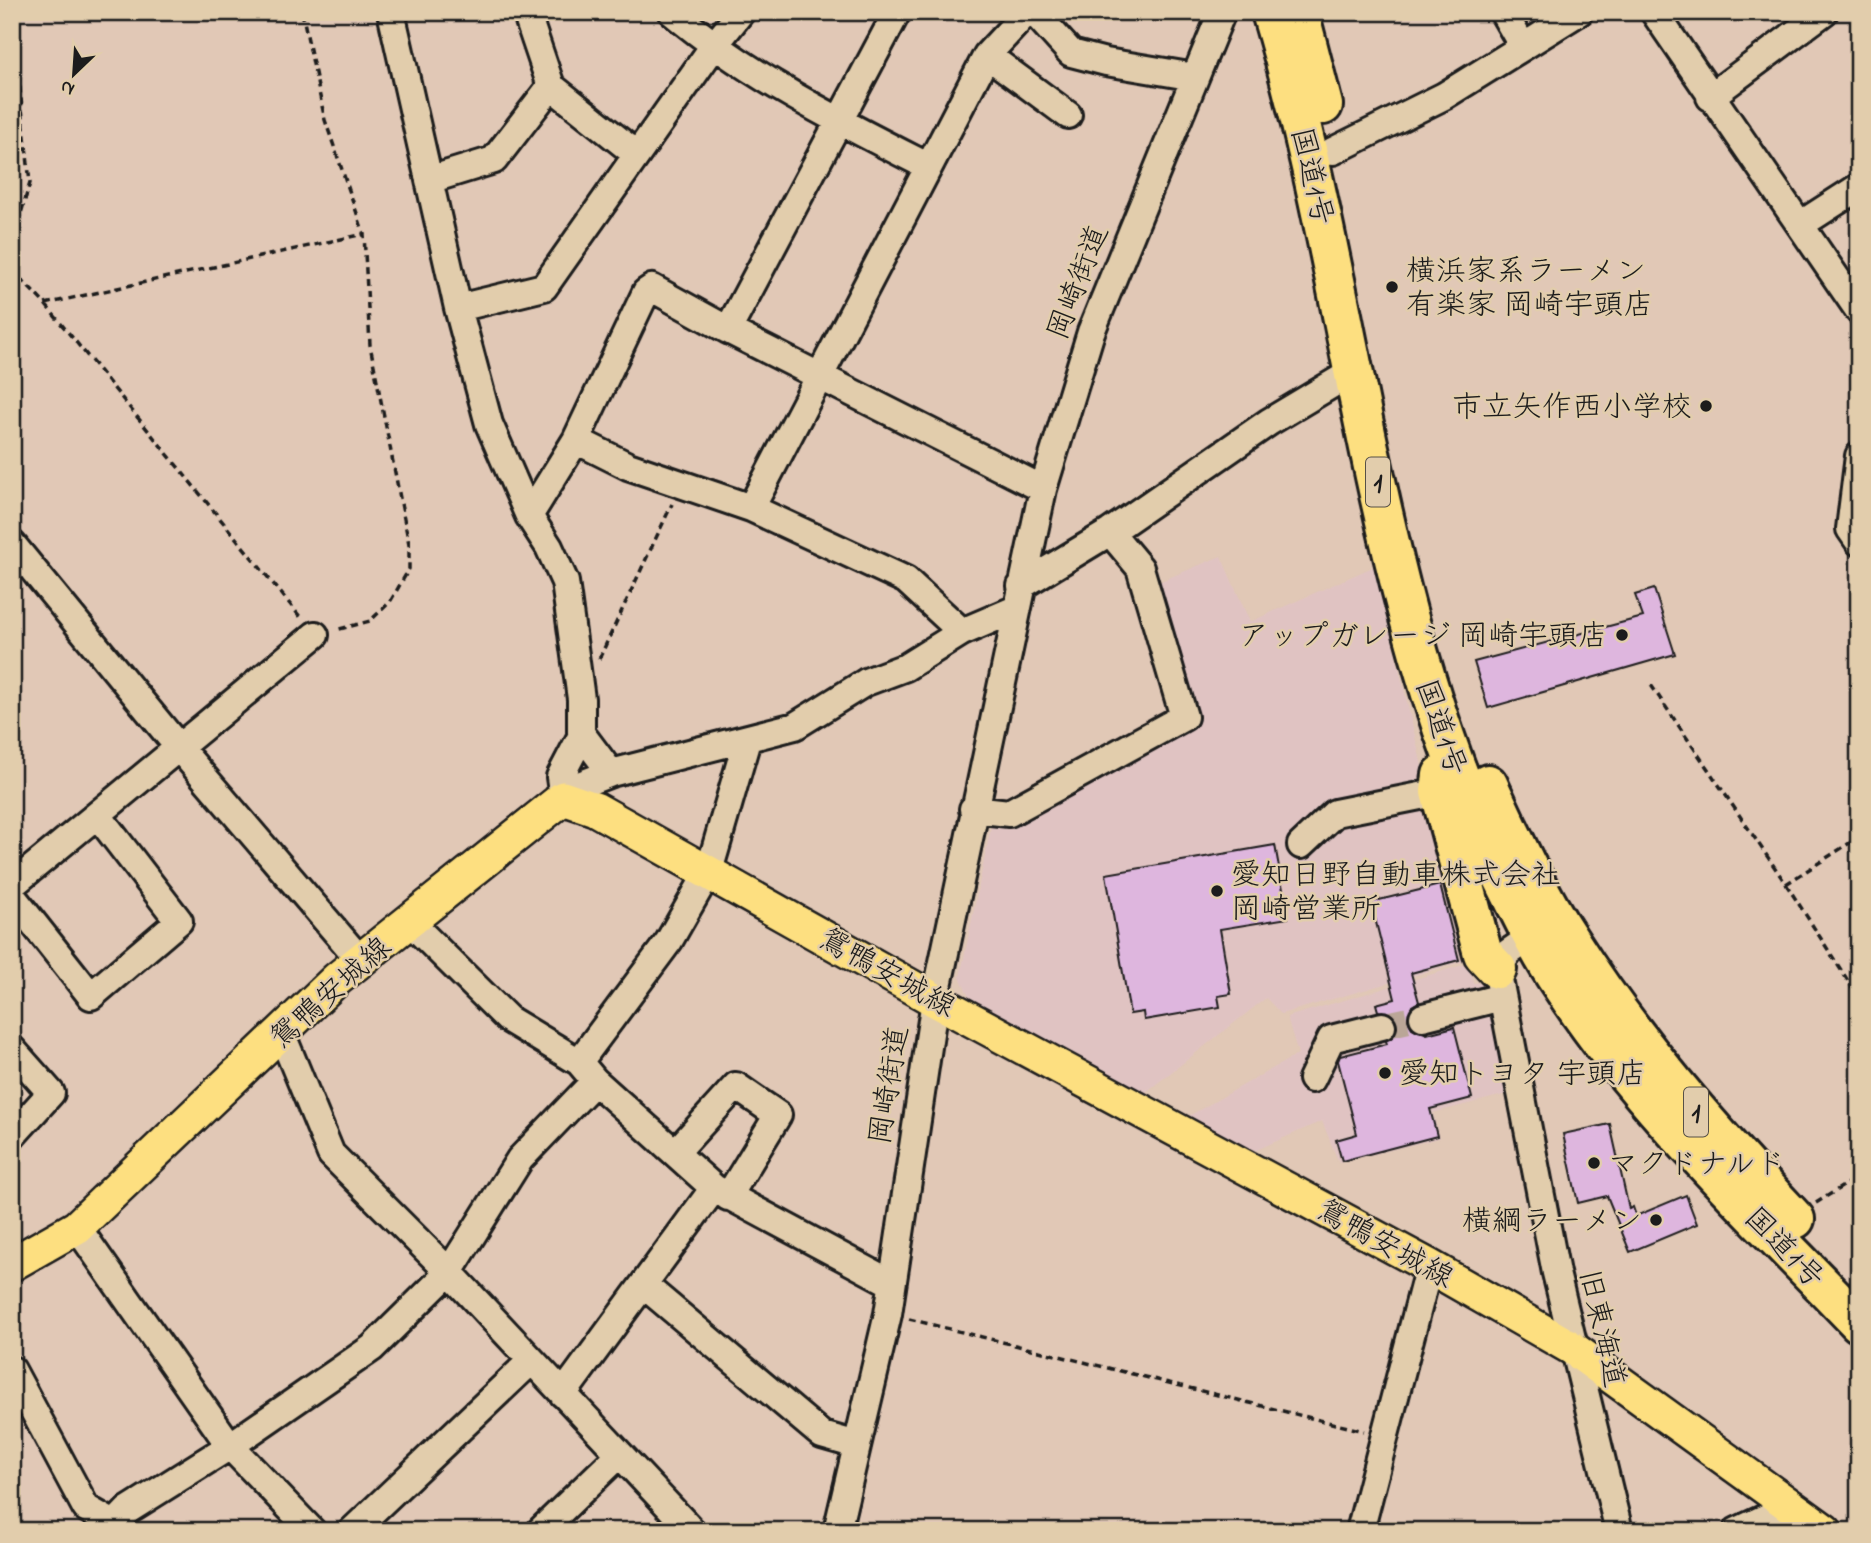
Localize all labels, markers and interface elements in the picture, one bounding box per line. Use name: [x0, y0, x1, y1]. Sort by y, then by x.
north arrow: [38, 38, 108, 108]
text: N: [56, 72, 79, 102]
street label: 国道1号: [1277, 123, 1343, 230]
street label: 岡崎街道: [1038, 219, 1122, 347]
place label: 横浜家系ラーメン 有楽家 岡崎宇頭店: [1406, 251, 1654, 329]
marker: 横浜家系ラーメン 有楽家 岡崎宇頭店: [1384, 279, 1400, 295]
place label: 市立矢作西小学校: [1452, 387, 1692, 431]
marker: 市立矢作西小学校: [1698, 398, 1714, 414]
road number: 1: [1366, 458, 1390, 506]
place label: アップガレージ 岡崎宇頭店: [1239, 616, 1608, 660]
marker: アップガレージ 岡崎宇頭店: [1614, 627, 1630, 643]
street label: 国道1号: [1402, 674, 1476, 782]
place label: 愛知日野自動車株式会社 岡崎営業所: [1231, 855, 1561, 933]
marker: 愛知日野自動車株式会社 岡崎営業所: [1209, 883, 1225, 899]
street label: 鴛鴨安城線: [810, 919, 963, 1030]
street label: 鴛鴨安城線: [262, 928, 402, 1061]
street label: 岡崎街道: [860, 1023, 922, 1148]
place label: 愛知トヨタ 宇頭店: [1399, 1054, 1647, 1098]
marker: 愛知トヨタ 宇頭店: [1377, 1065, 1393, 1081]
road number: 1: [1684, 1088, 1708, 1136]
place label: マクドナルド: [1608, 1144, 1786, 1188]
marker: マクドナルド: [1586, 1155, 1602, 1171]
street label: 鴛鴨安城線: [1308, 1190, 1461, 1301]
street label: 国道1号: [1732, 1198, 1833, 1300]
place label: 横綱ラーメン: [1462, 1201, 1642, 1245]
marker: 横綱ラーメン: [1648, 1212, 1664, 1228]
street label: 旧東海道: [1565, 1265, 1635, 1392]

